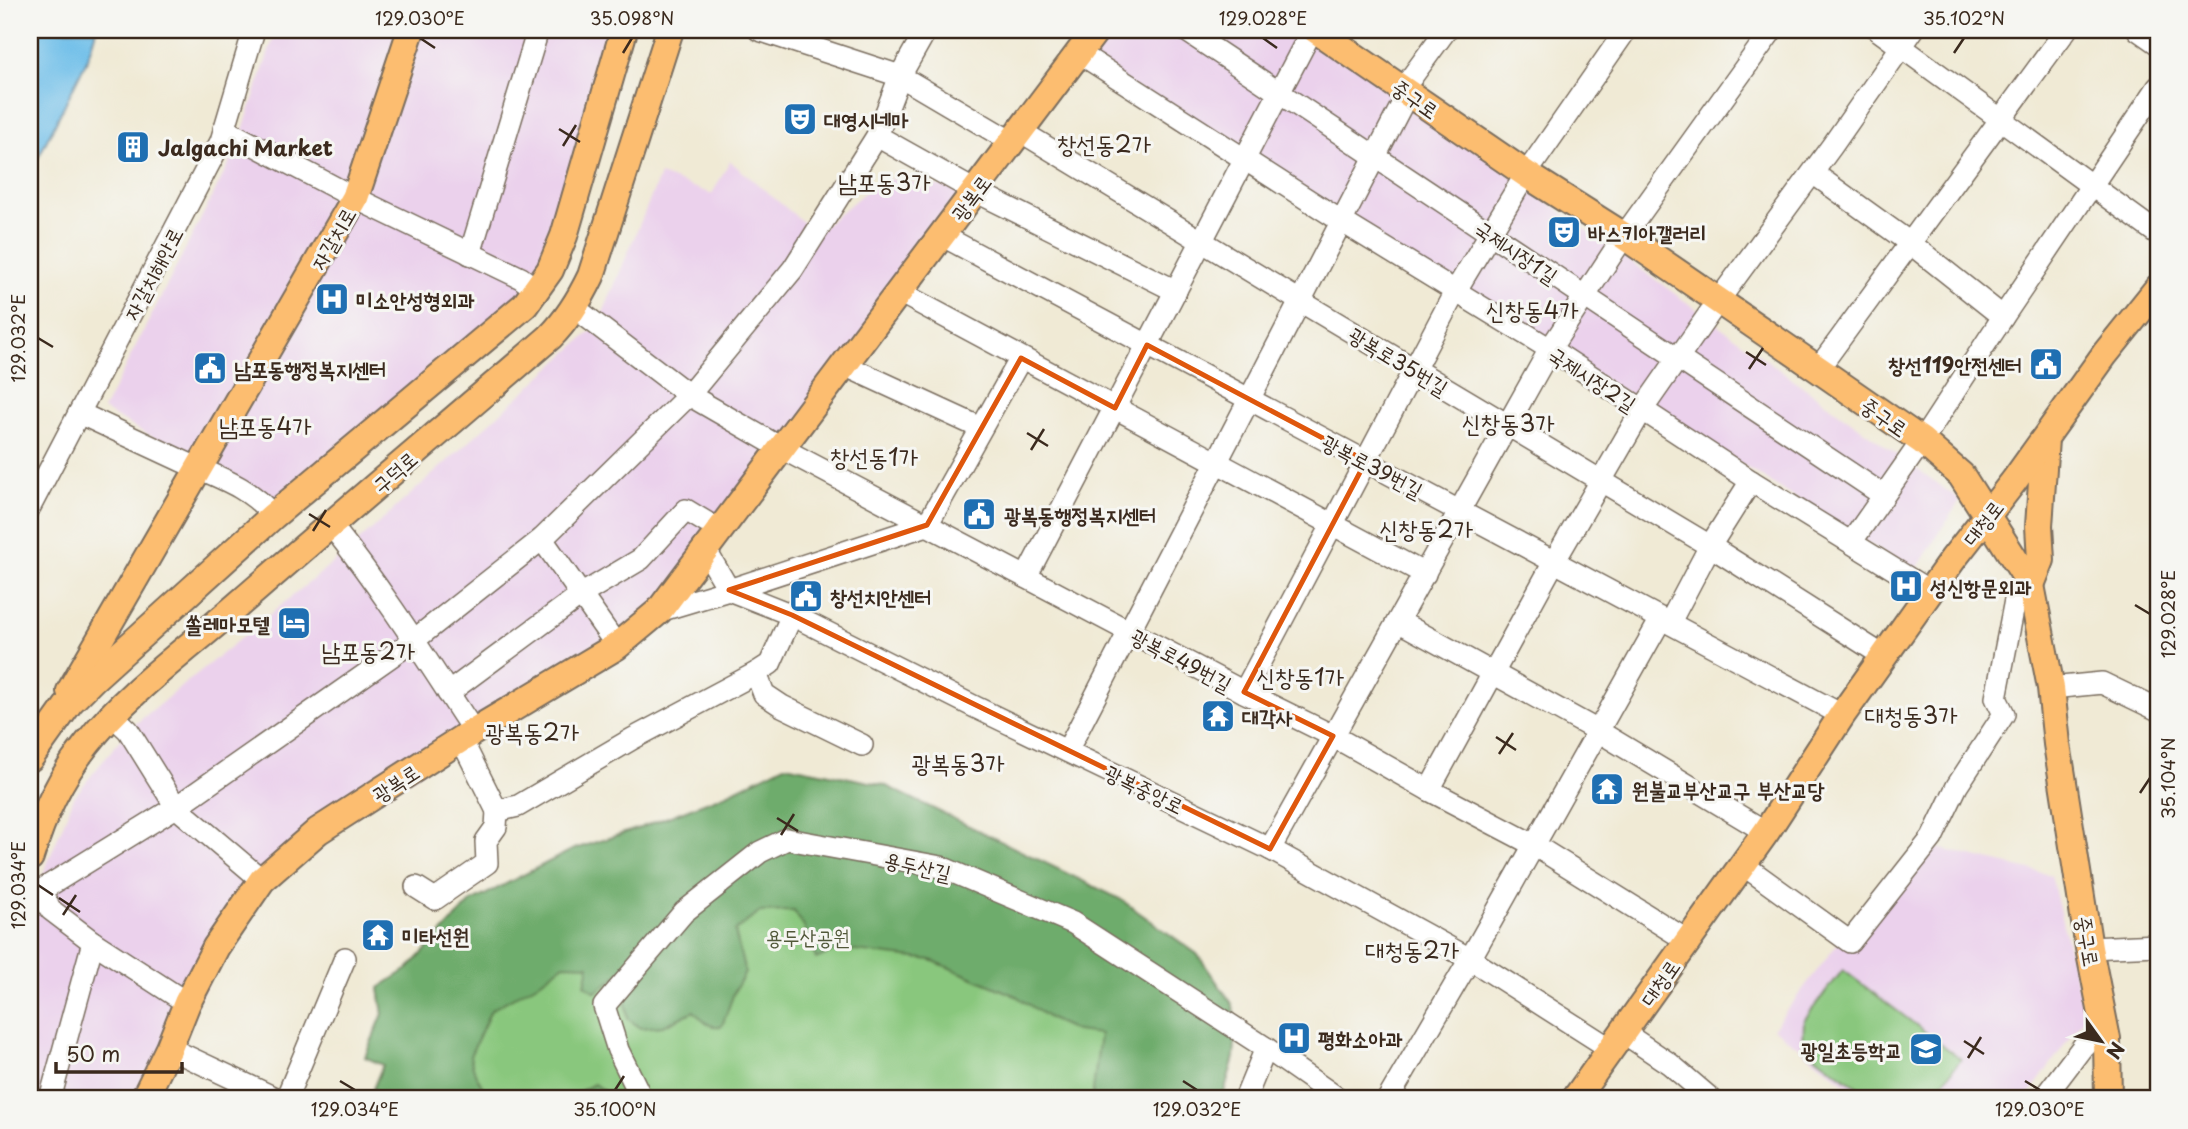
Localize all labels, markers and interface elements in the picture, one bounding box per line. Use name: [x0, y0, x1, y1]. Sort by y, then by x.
text: 129.030°E: [375, 4, 465, 31]
text: 35.098°N: [590, 4, 674, 31]
text: 129.028°E: [1219, 4, 1307, 31]
text: 35.102°N: [1923, 4, 2005, 31]
street label: 중구로: [1386, 70, 1446, 126]
theatre icon: 대영시네마: [781, 100, 819, 138]
place label: 대영시네마: [824, 103, 909, 135]
district label: 창선동2가: [1057, 125, 1151, 161]
building icon: Jalgachi Market: [114, 128, 152, 166]
place label: Jalgachi Market: [158, 131, 333, 163]
district label: 남포동3가: [837, 163, 931, 199]
street label: 광복로: [942, 167, 998, 227]
street label: 자갈치로: [301, 201, 363, 275]
street label: 국제시장1길: [1469, 211, 1565, 291]
theatre icon: 바스키아갤러리: [1545, 213, 1583, 251]
place label: 바스키아갤러리: [1588, 216, 1706, 248]
street label: 자갈치해안로: [114, 221, 190, 325]
hospital icon: 미소안성형외과: [313, 280, 351, 318]
place label: 미소안성형외과: [356, 283, 474, 315]
district label: 신창동4가: [1485, 291, 1579, 327]
text: 129.032°E: [4, 294, 31, 382]
street label: 광복로35번길: [1343, 318, 1455, 402]
street label: 국제시장2길: [1543, 338, 1643, 419]
public building icon: 창선119안전센터: [2027, 345, 2065, 383]
place label: 창선119안전센터: [1888, 348, 2022, 380]
public building icon: 남포동행정복지센터: [191, 349, 229, 387]
place label: 남포동행정복지센터: [234, 352, 386, 384]
street label: 중구로: [1855, 388, 1915, 444]
district label: 신창동3가: [1461, 404, 1555, 440]
district label: 남포동4가: [218, 407, 312, 443]
street label: 광복로39번길: [1317, 425, 1429, 505]
district label: 창선동1가: [830, 438, 918, 474]
street label: 구덕로: [364, 442, 424, 500]
street label: 대청로: [1954, 492, 2010, 552]
public building icon: 광복동행정복지센터: [960, 495, 998, 533]
place label: 광복동행정복지센터: [1004, 498, 1156, 530]
district label: 신창동2가: [1379, 510, 1473, 546]
hospital icon: 성신항문외과: [1887, 567, 1925, 605]
place label: 성신항문외과: [1930, 570, 2031, 602]
text: 129.028°E: [2154, 570, 2181, 658]
public building icon: 창선치안센터: [787, 577, 825, 615]
place label: 창선치안센터: [830, 580, 931, 612]
hotel icon: 쏠레마모텔: [275, 604, 313, 642]
place label: 쏠레마모텔: [186, 607, 270, 639]
street label: 광복로49번길: [1126, 619, 1238, 699]
district label: 남포동2가: [321, 632, 415, 668]
district label: 신창동1가: [1256, 658, 1344, 694]
district label: 대청동3가: [1864, 696, 1958, 732]
temple icon: 대각사: [1199, 697, 1237, 735]
place label: 대각사: [1242, 700, 1293, 732]
district label: 광복동2가: [485, 713, 579, 749]
text: 35.104°N: [2154, 737, 2181, 819]
district label: 광복동3가: [911, 744, 1005, 780]
street label: 광복로: [365, 755, 425, 809]
street label: 광복중앙로: [1100, 755, 1190, 821]
temple icon: 원불교부산교구 부산교당: [1588, 770, 1626, 808]
place label: 원불교부산교구 부산교당: [1632, 773, 1825, 805]
text: 129.034°E: [4, 841, 31, 929]
street label: 용두산길: [881, 842, 955, 888]
street label: 중구로: [2069, 913, 2109, 969]
temple icon: 미타선원: [359, 916, 397, 954]
place label: 미타선원: [402, 919, 470, 951]
park label: 용두산공원: [766, 920, 850, 952]
district label: 대청동2가: [1365, 931, 1459, 967]
street label: 대청로: [1631, 952, 1687, 1012]
north arrow: [2066, 1006, 2136, 1076]
hospital icon: 평화소아과: [1275, 1019, 1313, 1057]
place label: 평화소아과: [1318, 1022, 1403, 1054]
school or university icon: 광일초등학교: [1907, 1030, 1945, 1068]
scale bar: [56, 1031, 182, 1075]
place label: 광일초등학교: [1801, 1033, 1902, 1065]
text: 50 m: [66, 1037, 120, 1069]
text: N: [2100, 1037, 2132, 1065]
text: 129.034°E: [311, 1095, 399, 1122]
text: 35.100°N: [573, 1095, 657, 1122]
text: 129.032°E: [1153, 1095, 1241, 1122]
text: 129.030°E: [1995, 1095, 2085, 1122]

